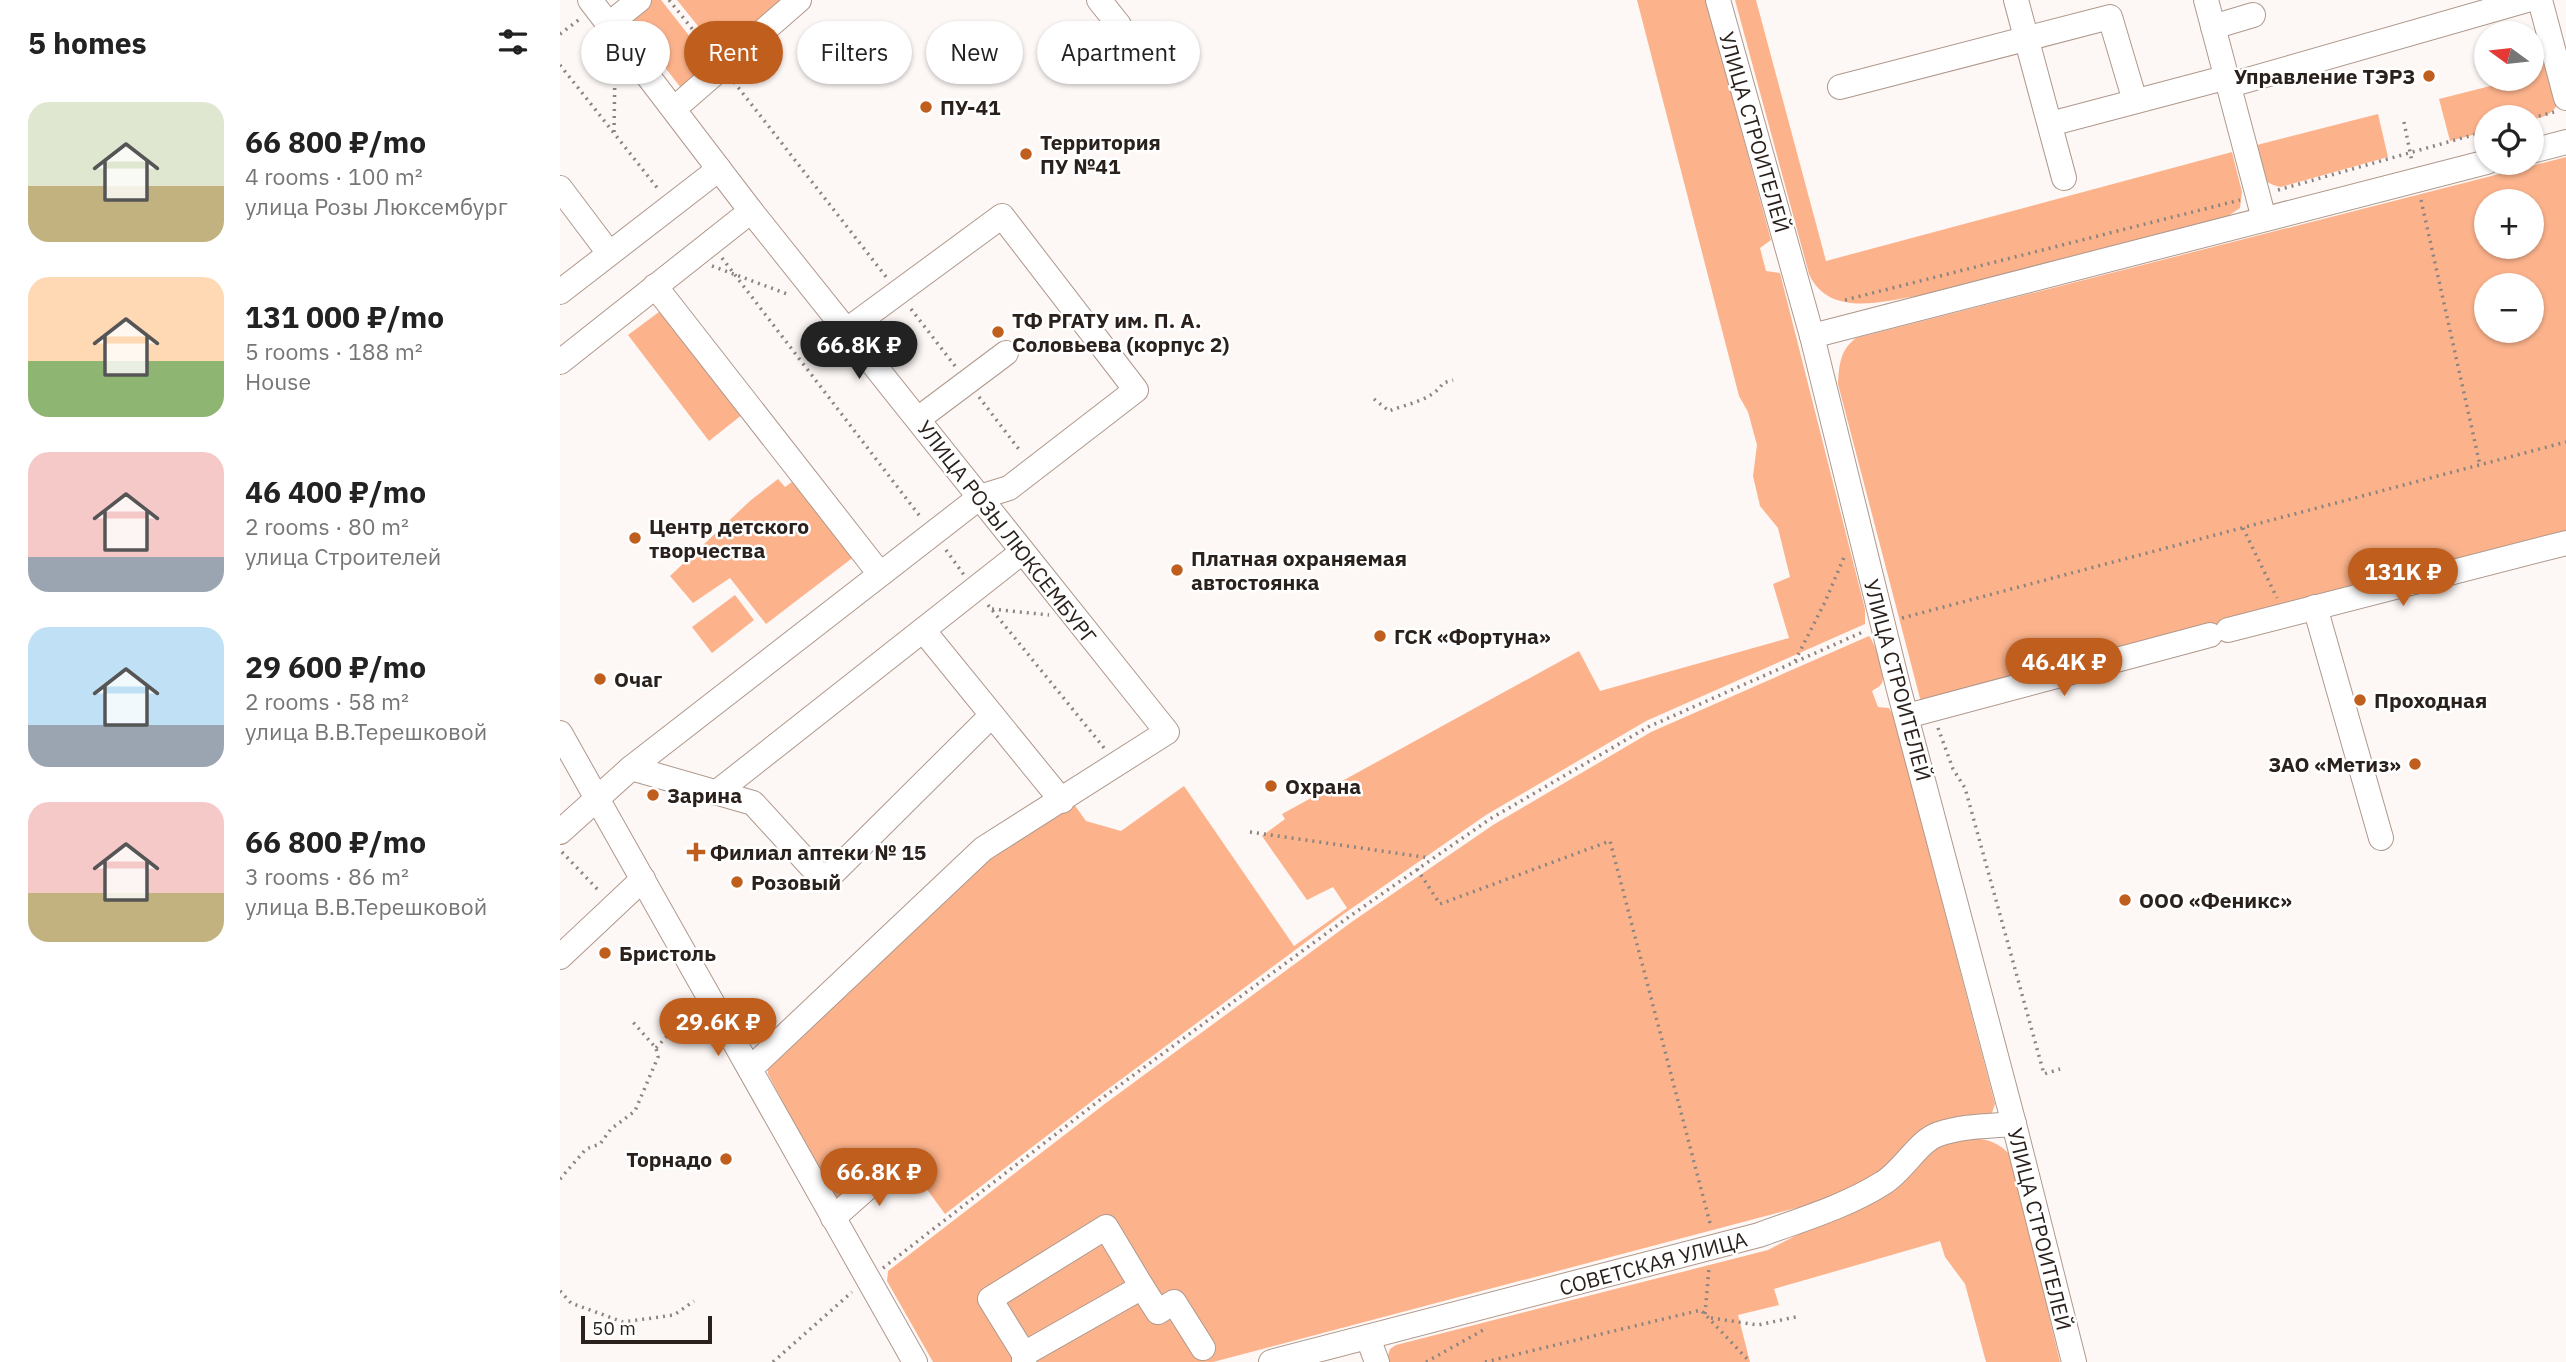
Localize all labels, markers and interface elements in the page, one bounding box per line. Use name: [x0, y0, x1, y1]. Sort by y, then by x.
chip: Buy: [581, 21, 670, 84]
chip: Rent: [684, 21, 783, 84]
chip: Filters: [797, 21, 912, 84]
chip: New: [926, 21, 1023, 84]
chip: Apartment: [1037, 21, 1200, 84]
north arrow: [2474, 21, 2544, 91]
map controls: [2474, 21, 2544, 343]
text: 5 homes: [28, 23, 147, 62]
icon: filters: [494, 23, 532, 61]
street label: УЛИЦА СТРОИТЕЛЕЙ: [1713, 28, 1797, 236]
place label: Управление ТЭРЗ: [2234, 62, 2415, 90]
marker: Управление ТЭРЗ: [2421, 68, 2437, 84]
place label: ПУ-41: [940, 93, 1001, 121]
marker: ПУ-41: [918, 99, 934, 115]
button: locate: [2474, 105, 2544, 175]
text: 66 800 ₽/mo: [245, 122, 426, 161]
place label: Территория ПУ №41: [1040, 128, 1161, 180]
icon: home: [84, 130, 168, 214]
marker: Территория ПУ №41: [1018, 146, 1034, 162]
text: 4 rooms · 100 m²: [245, 161, 423, 191]
button: +: [2474, 189, 2544, 259]
text: улица Розы Люксембург: [245, 191, 508, 221]
button: −: [2474, 273, 2544, 343]
text: 131 000 ₽/mo: [245, 297, 444, 336]
icon: home: [84, 305, 168, 389]
place label: ТФ РГАТУ им. П. А. Соловьева (корпус 2): [1012, 306, 1229, 358]
pin: 66.8K ₽: [794, 322, 924, 381]
marker: ТФ РГАТУ им. П. А. Соловьева (корпус 2): [990, 324, 1006, 340]
text: 66.8K ₽: [816, 329, 902, 359]
text: 5 rooms · 188 m²: [245, 336, 423, 366]
text: House: [245, 366, 311, 396]
street label: УЛИЦА РОЗЫ ЛЮКСЕМБУРГ: [911, 415, 1103, 649]
text: 46 400 ₽/mo: [245, 472, 426, 511]
icon: home: [84, 480, 168, 564]
text: 2 rooms · 80 m²: [245, 511, 409, 541]
place label: Центр детского творчества: [649, 512, 809, 564]
marker: Центр детского творчества: [627, 530, 643, 546]
text: улица Строителей: [245, 541, 441, 571]
place label: Платная охраняемая автостоянка: [1191, 544, 1407, 596]
pin: 131K ₽: [2346, 548, 2460, 608]
text: 131K ₽: [2364, 556, 2442, 586]
marker: Платная охраняемая автостоянка: [1169, 562, 1185, 578]
street label: УЛИЦА СТРОИТЕЛЕЙ: [1858, 576, 1938, 784]
place label: ГСК «Фортуна»: [1394, 622, 1551, 650]
marker: ГСК «Фортуна»: [1372, 628, 1388, 644]
pin: 46.4K ₽: [1999, 638, 2129, 698]
text: 46.4K ₽: [2021, 646, 2107, 676]
text: 29 600 ₽/mo: [245, 647, 426, 686]
icon: home: [84, 655, 168, 739]
place label: Очаг: [614, 665, 662, 693]
marker: Очаг: [592, 671, 608, 687]
text: 2 rooms · 58 m²: [245, 686, 409, 716]
place label: Проходная: [2374, 686, 2487, 714]
marker: Проходная: [2352, 692, 2368, 708]
text: улица В.В.Терешковой: [245, 716, 487, 746]
place label: ЗАО «Метиз»: [2268, 750, 2401, 778]
marker: ЗАО «Метиз»: [2407, 756, 2423, 772]
place label: Охрана: [1285, 772, 1361, 800]
marker: Охрана: [1263, 778, 1279, 794]
place label: Зарина: [667, 781, 742, 809]
marker: Зарина: [645, 787, 661, 803]
text: 66 800 ₽/mo: [245, 822, 426, 861]
icon: home: [84, 830, 168, 914]
place label: Филиал аптеки № 15: [710, 838, 926, 866]
marker: Филиал аптеки № 15: [688, 844, 704, 860]
text: 3 rooms · 86 m²: [245, 861, 409, 891]
place label: Розовый: [751, 868, 841, 896]
marker: Розовый: [729, 874, 745, 890]
place label: ООО «Феникс»: [2139, 886, 2292, 914]
text: улица В.В.Терешковой: [245, 891, 487, 921]
marker: ООО «Феникс»: [2117, 892, 2133, 908]
place label: Бристоль: [619, 939, 716, 967]
marker: Бристоль: [597, 945, 613, 961]
pin: 29.6K ₽: [653, 998, 783, 1058]
text: 29.6K ₽: [675, 1006, 761, 1036]
street label: УЛИЦА СТРОИТЕЛЕЙ: [2001, 1125, 2079, 1333]
place label: Торнадо: [626, 1145, 712, 1173]
pin: 66.8K ₽: [814, 1148, 944, 1208]
marker: Торнадо: [718, 1151, 734, 1167]
text: 66.8K ₽: [836, 1156, 922, 1186]
street label: СОВЕТСКАЯ УЛИЦА: [1556, 1224, 1750, 1302]
scale bar: [581, 1313, 712, 1345]
text: 50 m: [592, 1316, 636, 1340]

